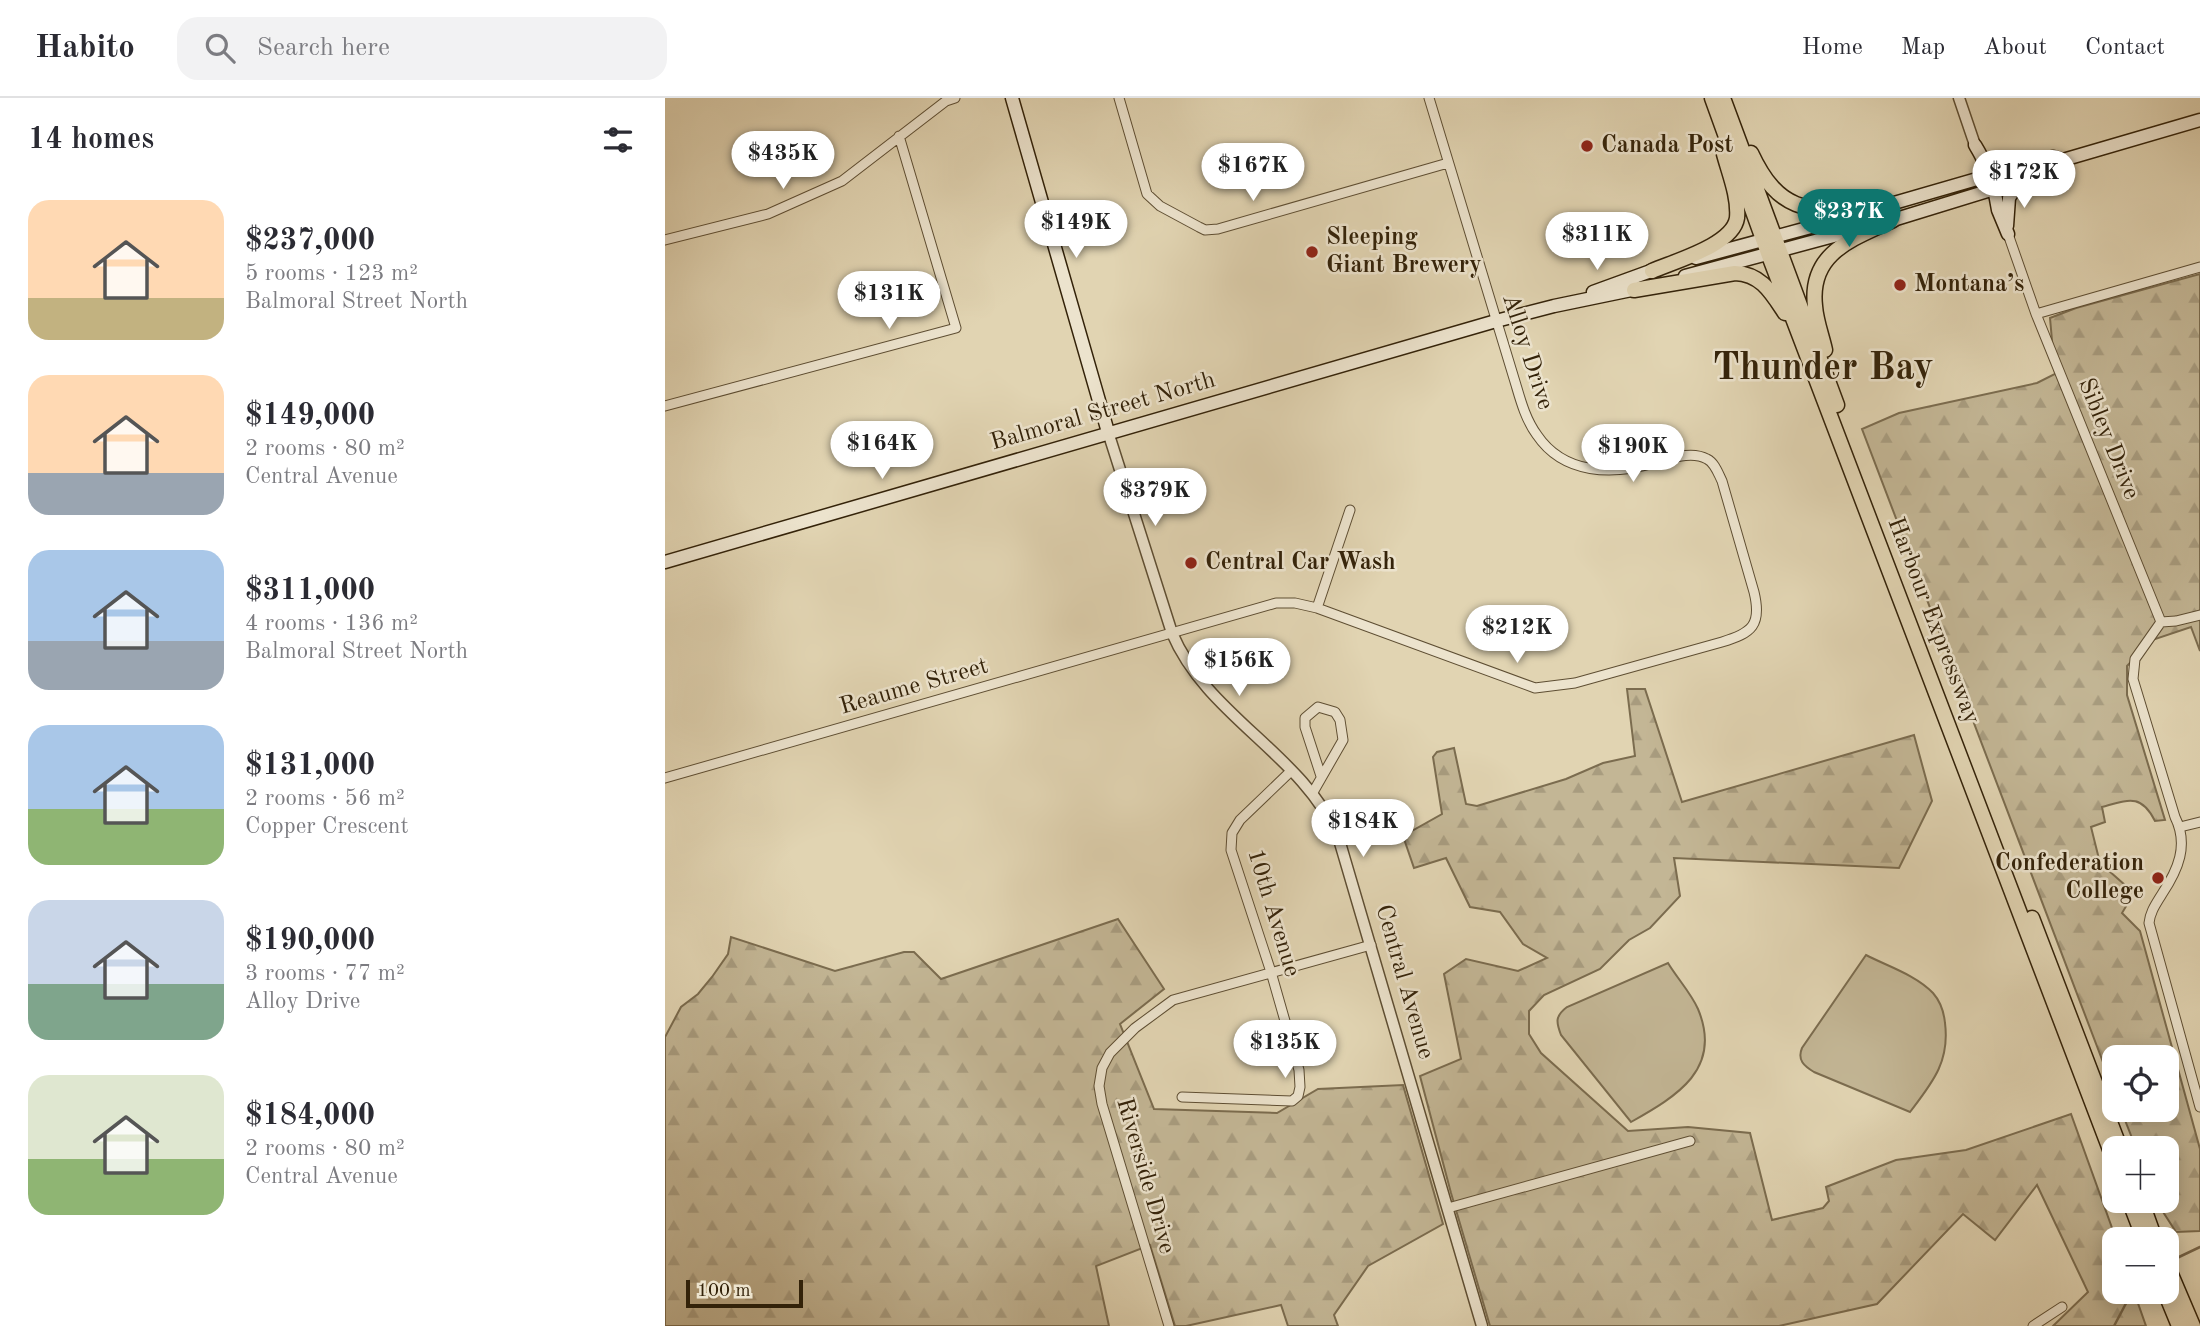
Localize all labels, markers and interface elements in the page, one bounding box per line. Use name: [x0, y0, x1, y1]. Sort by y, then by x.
search box: [177, 17, 667, 80]
icon: search: [201, 29, 239, 67]
text: Habito: [35, 32, 135, 65]
text: Search here: [257, 35, 390, 61]
text: Home: [1802, 36, 1863, 60]
text: Map: [1901, 36, 1945, 60]
text: About: [1983, 36, 2047, 60]
text: Contact: [2085, 36, 2165, 60]
icon: filters: [599, 121, 637, 159]
text: 14 homes: [28, 125, 154, 155]
pin: $435K: [734, 132, 832, 191]
place label: Canada Post: [1601, 134, 1733, 158]
marker: Canada Post: [1579, 138, 1595, 154]
text: $435K: [747, 142, 819, 165]
pin: $167K: [1204, 144, 1302, 203]
pin: $172K: [1975, 150, 2073, 210]
text: $167K: [1217, 154, 1289, 177]
text: $172K: [1988, 161, 2060, 184]
pin: $237K: [1800, 190, 1898, 249]
pin: $149K: [1027, 200, 1125, 260]
text: $237K: [1813, 200, 1885, 223]
text: $149K: [1040, 211, 1112, 234]
pin: $311K: [1548, 212, 1646, 272]
text: $311K: [1561, 223, 1633, 246]
text: $237,000: [245, 226, 375, 256]
place label: Sleeping Giant Brewery: [1326, 226, 1482, 278]
icon: home: [84, 228, 168, 312]
marker: Sleeping Giant Brewery: [1304, 244, 1320, 260]
text: 5 rooms · 123 m²: [245, 262, 418, 285]
pin: $131K: [840, 272, 938, 331]
place label: Montana’s: [1914, 273, 2024, 297]
marker: Montana’s: [1892, 277, 1908, 293]
text: $131K: [853, 282, 925, 305]
text: Balmoral Street North: [245, 290, 468, 313]
street label: Alloy Drive: [1497, 291, 1557, 413]
district label: Thunder Bay: [1712, 350, 1934, 388]
street label: Balmoral Street North: [988, 368, 1218, 456]
street label: Sibley Drive: [2073, 375, 2143, 503]
text: $149,000: [245, 401, 375, 431]
icon: home: [84, 403, 168, 487]
pin: $164K: [833, 422, 931, 481]
pin: $190K: [1584, 424, 1682, 484]
text: $164K: [846, 432, 918, 455]
text: $190K: [1597, 435, 1669, 458]
text: 2 rooms · 80 m²: [245, 437, 405, 460]
text: Central Avenue: [245, 465, 398, 488]
pin: $379K: [1106, 468, 1204, 528]
text: $379K: [1119, 479, 1191, 502]
street label: Harbour Expressway: [1882, 514, 1984, 728]
place label: Central Car Wash: [1205, 551, 1396, 575]
marker: Central Car Wash: [1183, 555, 1199, 571]
text: $311,000: [245, 576, 375, 606]
icon: home: [84, 578, 168, 662]
pin: $212K: [1468, 606, 1566, 665]
text: 4 rooms · 136 m²: [245, 612, 418, 635]
text: $212K: [1481, 616, 1553, 639]
pin: $156K: [1190, 638, 1288, 698]
text: Balmoral Street North: [245, 640, 468, 663]
text: $156K: [1203, 649, 1275, 672]
street label: Reaume Street: [837, 654, 991, 720]
text: $131,000: [245, 751, 375, 781]
icon: home: [84, 753, 168, 837]
text: 2 rooms · 56 m²: [245, 787, 405, 810]
pin: $184K: [1314, 800, 1412, 859]
text: $184K: [1327, 810, 1399, 833]
text: Copper Crescent: [245, 815, 409, 838]
street label: 10th Avenue: [1242, 846, 1304, 980]
place label: Confederation College: [1995, 852, 2144, 904]
marker: Confederation College: [2150, 870, 2166, 886]
street label: Central Avenue: [1370, 902, 1438, 1062]
text: $190,000: [245, 926, 375, 956]
icon: home: [84, 928, 168, 1012]
text: 3 rooms · 77 m²: [245, 962, 405, 985]
text: Alloy Drive: [245, 990, 360, 1013]
pin: $135K: [1236, 1020, 1334, 1080]
text: $135K: [1249, 1031, 1321, 1054]
map controls: [2102, 1045, 2179, 1304]
button: locate: [2102, 1045, 2179, 1122]
street label: Riverside Drive: [1111, 1095, 1179, 1257]
text: $184,000: [245, 1101, 375, 1131]
icon: home: [84, 1103, 168, 1187]
button: +: [2102, 1136, 2179, 1213]
text: 2 rooms · 80 m²: [245, 1137, 405, 1160]
text: Central Avenue: [245, 1165, 398, 1188]
button: −: [2102, 1227, 2179, 1304]
scale bar: [686, 1277, 803, 1309]
text: 100 m: [697, 1282, 750, 1301]

